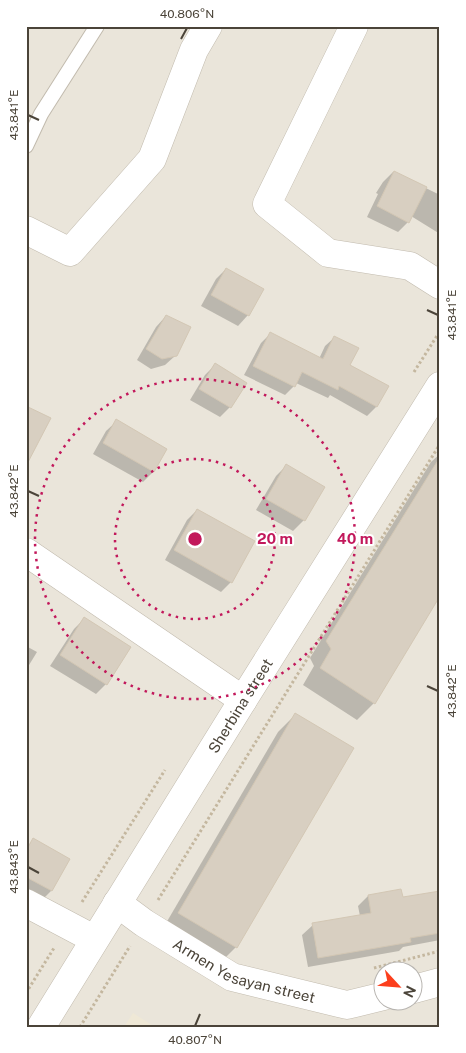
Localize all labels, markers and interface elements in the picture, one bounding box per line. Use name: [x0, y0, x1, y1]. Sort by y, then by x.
text: 40.806°N: [160, 7, 214, 21]
text: 43.841°E: [7, 90, 21, 140]
text: 43.841°E: [445, 290, 459, 340]
text: 43.842°E: [7, 464, 21, 518]
centre of rings: [186, 530, 204, 548]
text: 20 m: [257, 530, 293, 547]
text: 40 m: [337, 530, 373, 547]
street label: Sherbina street: [204, 655, 276, 756]
text: 43.842°E: [445, 664, 459, 718]
text: 43.843°E: [7, 840, 21, 894]
street label: Armen Yesayan street: [170, 935, 317, 1006]
north arrow: [374, 960, 424, 1010]
text: N: [400, 983, 419, 1000]
text: 40.807°N: [168, 1033, 222, 1047]

